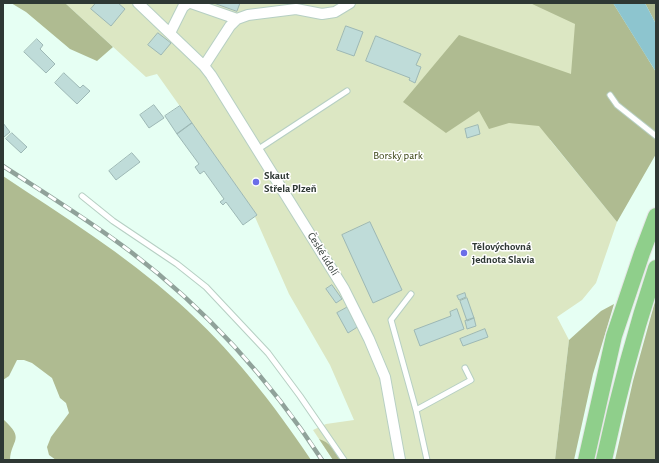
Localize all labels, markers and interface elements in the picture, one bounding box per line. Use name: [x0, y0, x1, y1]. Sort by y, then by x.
park label: Borský park: [373, 149, 423, 163]
place label: Skaut Střela Plzeň: [264, 169, 317, 195]
marker: Skaut Střela Plzeň: [251, 177, 261, 187]
street label: České údolí: [305, 230, 341, 278]
place label: Tělovýchovná jednota Slavia: [472, 240, 535, 266]
marker: Tělovýchovná jednota Slavia: [459, 248, 469, 258]

